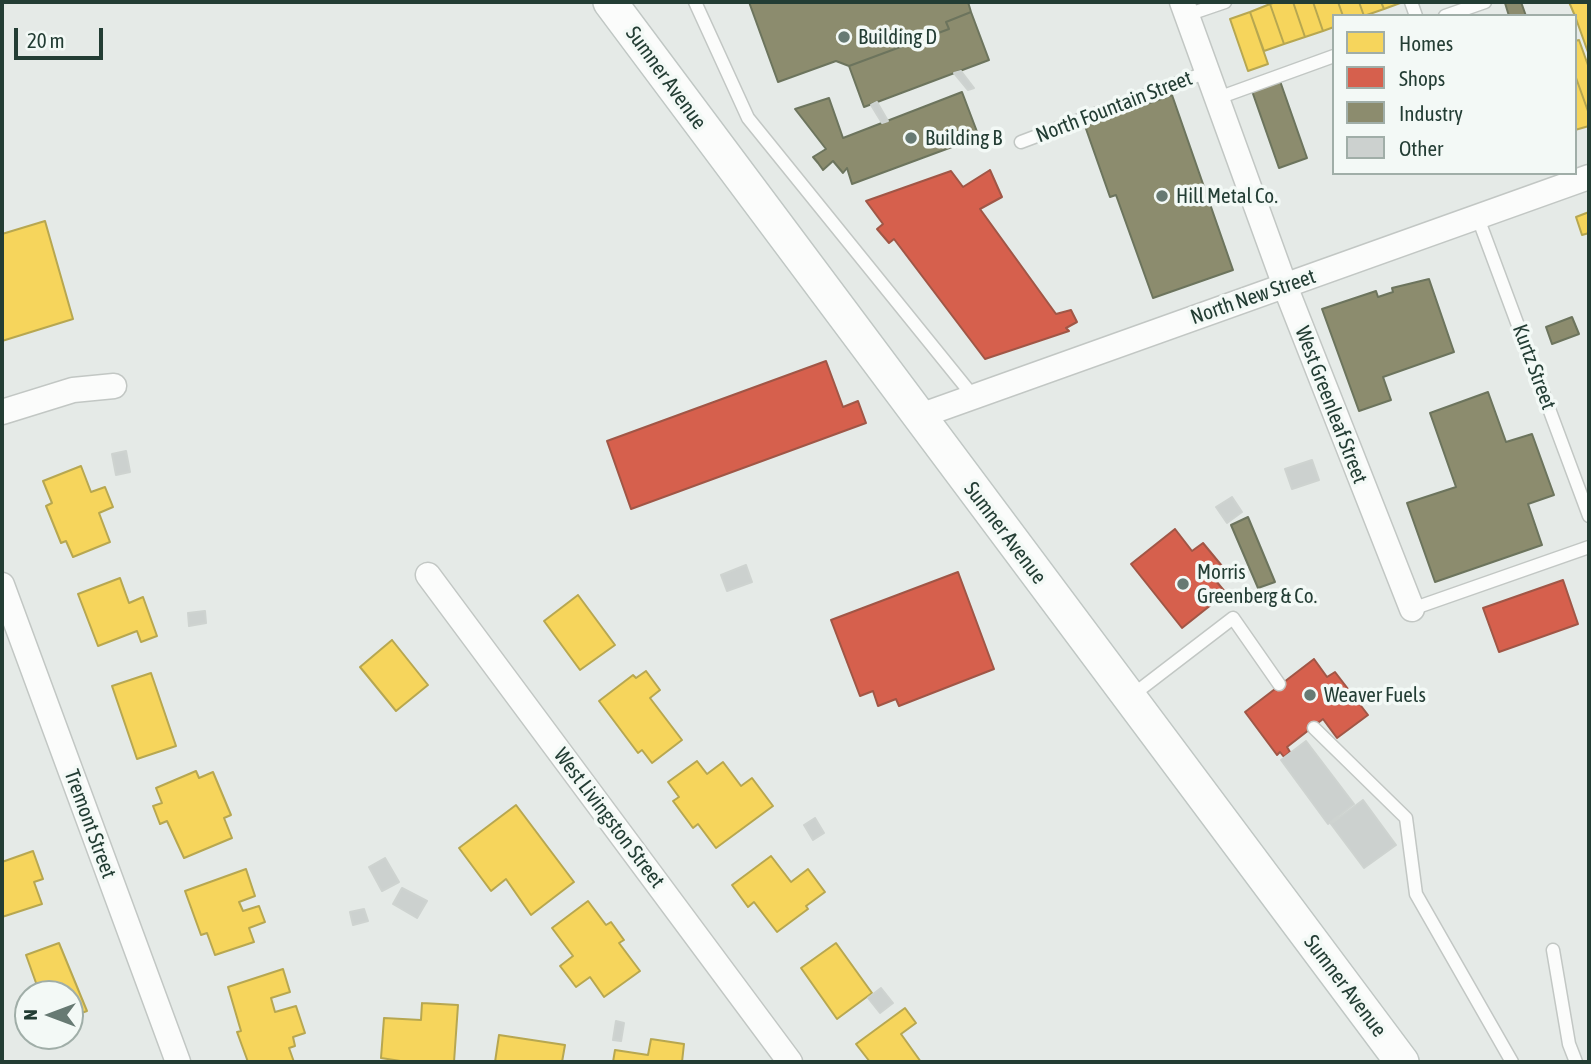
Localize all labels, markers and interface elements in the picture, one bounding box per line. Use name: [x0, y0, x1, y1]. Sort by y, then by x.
scale bar: [18, 14, 107, 58]
legend: [1332, 14, 1577, 175]
street label: Sumner Avenue: [620, 22, 712, 134]
place label: Building D: [858, 24, 937, 50]
text: 20 m: [27, 28, 65, 52]
marker: Building D: [836, 29, 852, 45]
text: Homes: [1399, 31, 1453, 55]
street label: North Fountain Street: [1032, 66, 1196, 148]
text: Shops: [1399, 66, 1445, 90]
text: Industry: [1399, 101, 1463, 125]
place label: Building B: [925, 125, 1002, 151]
marker: Building B: [903, 130, 919, 146]
text: Other: [1399, 136, 1443, 160]
place label: Hill Metal Co.: [1176, 183, 1278, 209]
marker: Hill Metal Co.: [1154, 188, 1170, 204]
street label: North New Street: [1187, 264, 1319, 330]
street label: Kurtz Street: [1507, 321, 1561, 413]
street label: West Greenleaf Street: [1289, 323, 1373, 487]
street label: Sumner Avenue: [959, 477, 1051, 589]
place label: Morris Greenberg & Co.: [1197, 559, 1317, 609]
marker: Morris Greenberg & Co.: [1175, 576, 1191, 592]
place label: Weaver Fuels: [1324, 682, 1426, 708]
marker: Weaver Fuels: [1302, 687, 1318, 703]
street label: West Livingston Street: [548, 743, 670, 893]
street label: Tremont Street: [59, 766, 121, 882]
street label: Sumner Avenue: [1299, 930, 1391, 1042]
north arrow: [14, 980, 84, 1050]
text: N: [19, 1009, 41, 1021]

